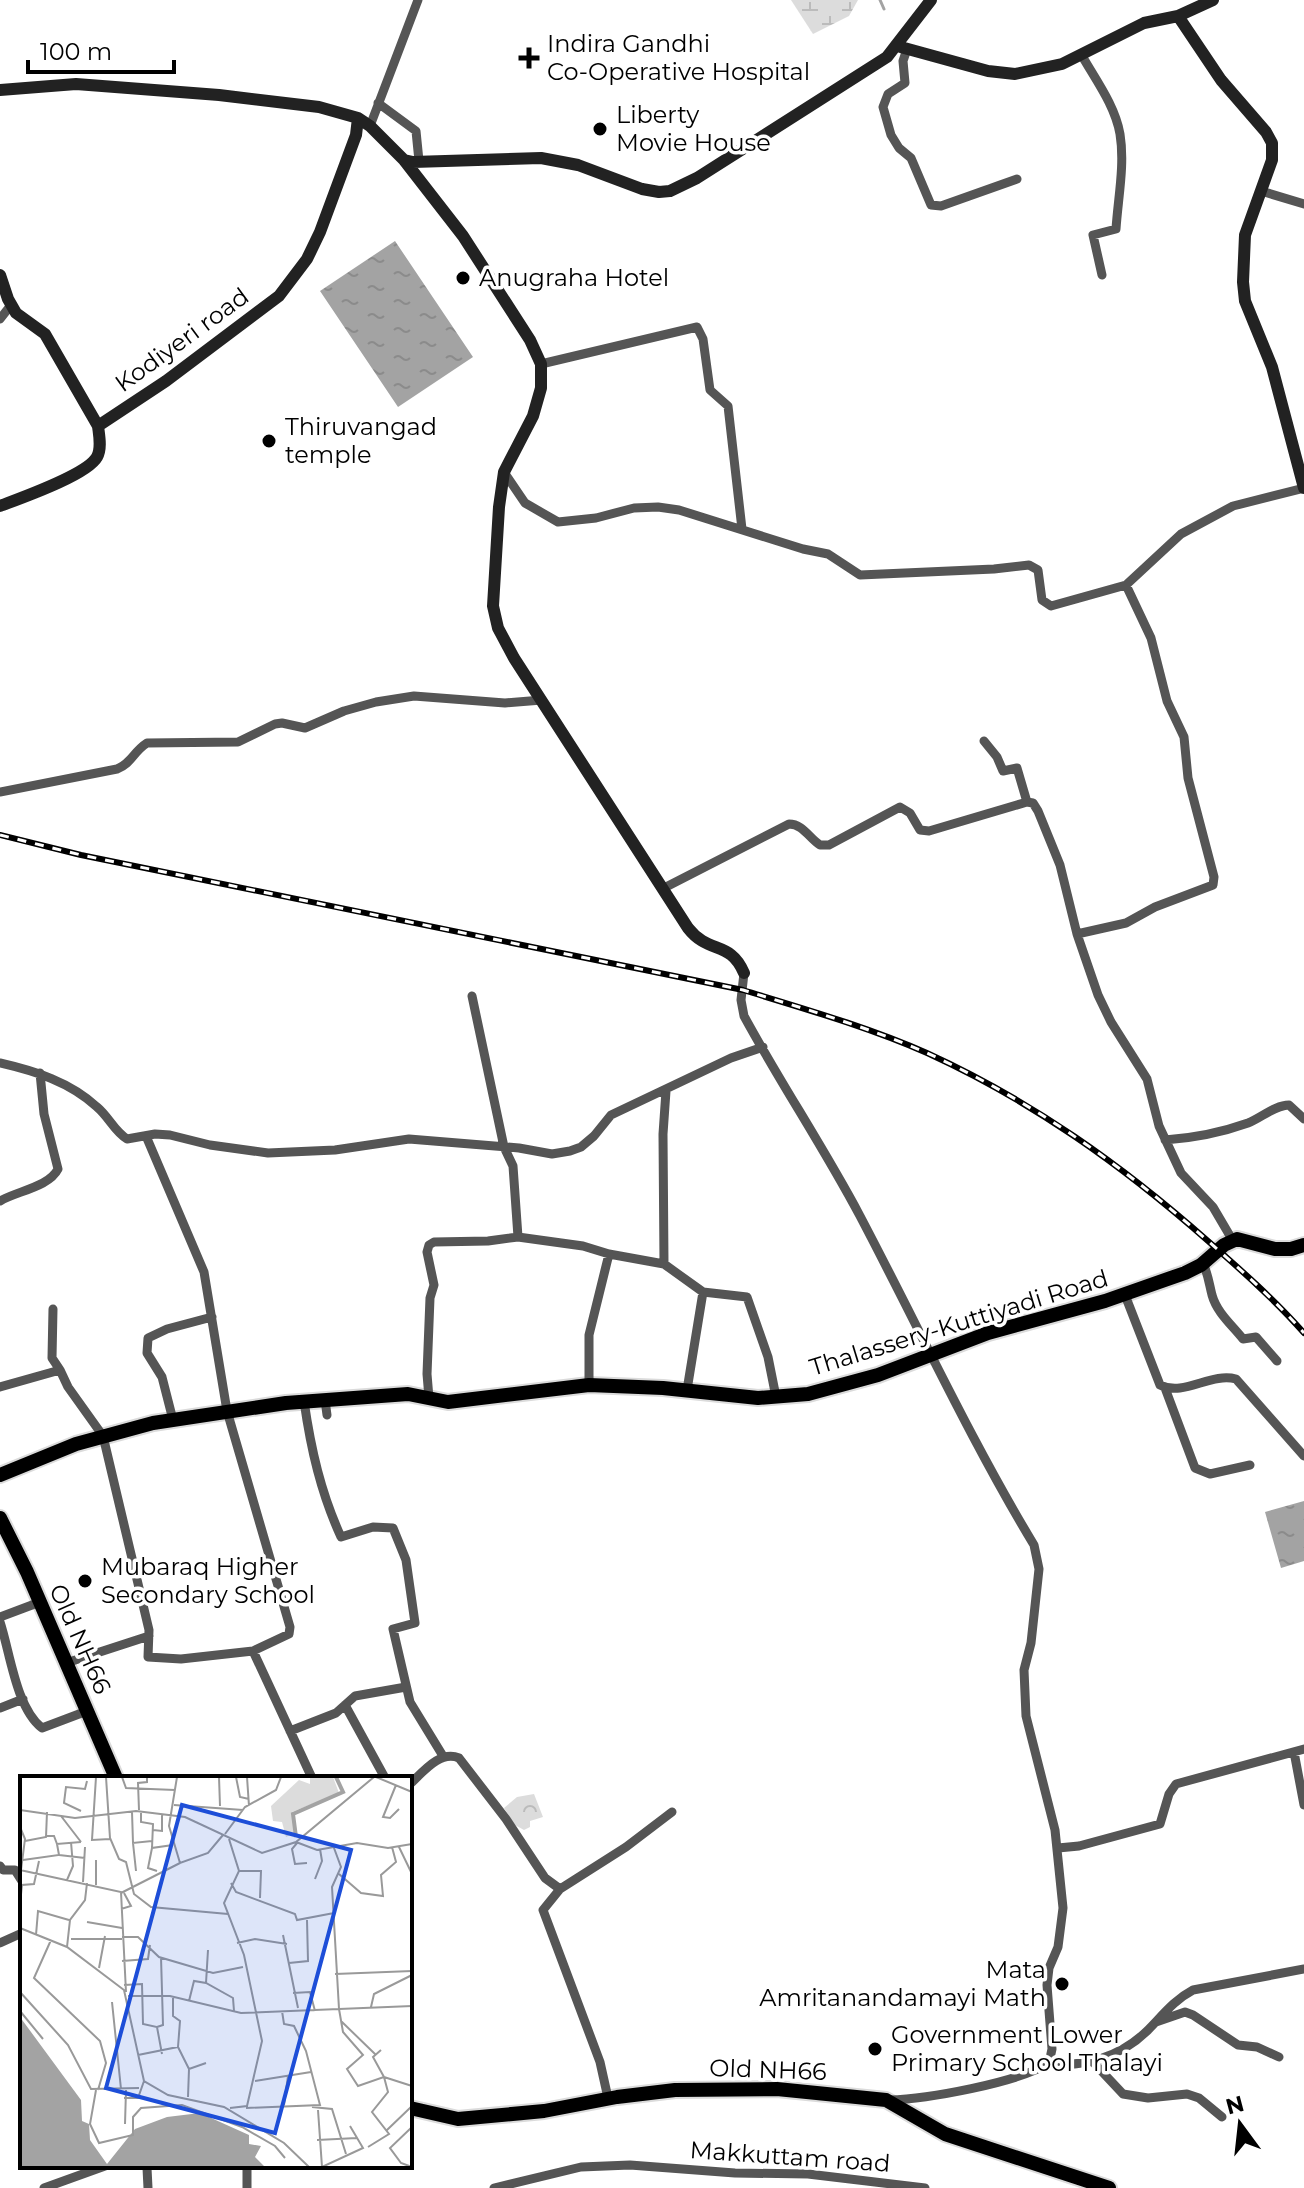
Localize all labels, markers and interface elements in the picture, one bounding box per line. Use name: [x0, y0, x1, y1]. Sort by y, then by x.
scale bar: [28, 24, 174, 74]
place label: Indira Gandhi Co-Operative Hospital: [547, 29, 810, 86]
text: 100 m: [40, 37, 112, 66]
marker: Indira Gandhi Co-Operative Hospital: [518, 47, 540, 69]
place label: Liberty Movie House: [616, 100, 771, 157]
marker: Liberty Movie House: [591, 120, 609, 138]
place label: Anugraha Hotel: [479, 263, 669, 292]
marker: Anugraha Hotel: [454, 269, 472, 287]
street label: Kodiyeri road: [109, 281, 254, 398]
place label: Thiruvangad temple: [285, 412, 437, 469]
marker: Thiruvangad temple: [260, 432, 278, 450]
street label: Thalassery-Kuttiyadi Road: [806, 1263, 1112, 1382]
place label: Mubaraq Higher Secondary School: [101, 1552, 315, 1609]
marker: Mubaraq Higher Secondary School: [76, 1572, 94, 1590]
street label: Old NH66: [43, 1579, 118, 1698]
inset map: [20, 1776, 412, 2168]
place label: Mata Amritanandamayi Math: [759, 1955, 1046, 2012]
marker: Mata Amritanandamayi Math: [1053, 1975, 1071, 1993]
place label: Government Lower Primary School Thalayi: [891, 2020, 1163, 2077]
marker: Government Lower Primary School Thalayi: [866, 2040, 884, 2058]
street label: Old NH66: [709, 2053, 827, 2086]
north arrow: [1200, 2084, 1280, 2164]
text: N: [1223, 2090, 1247, 2121]
street label: Makkuttam road: [689, 2135, 891, 2178]

